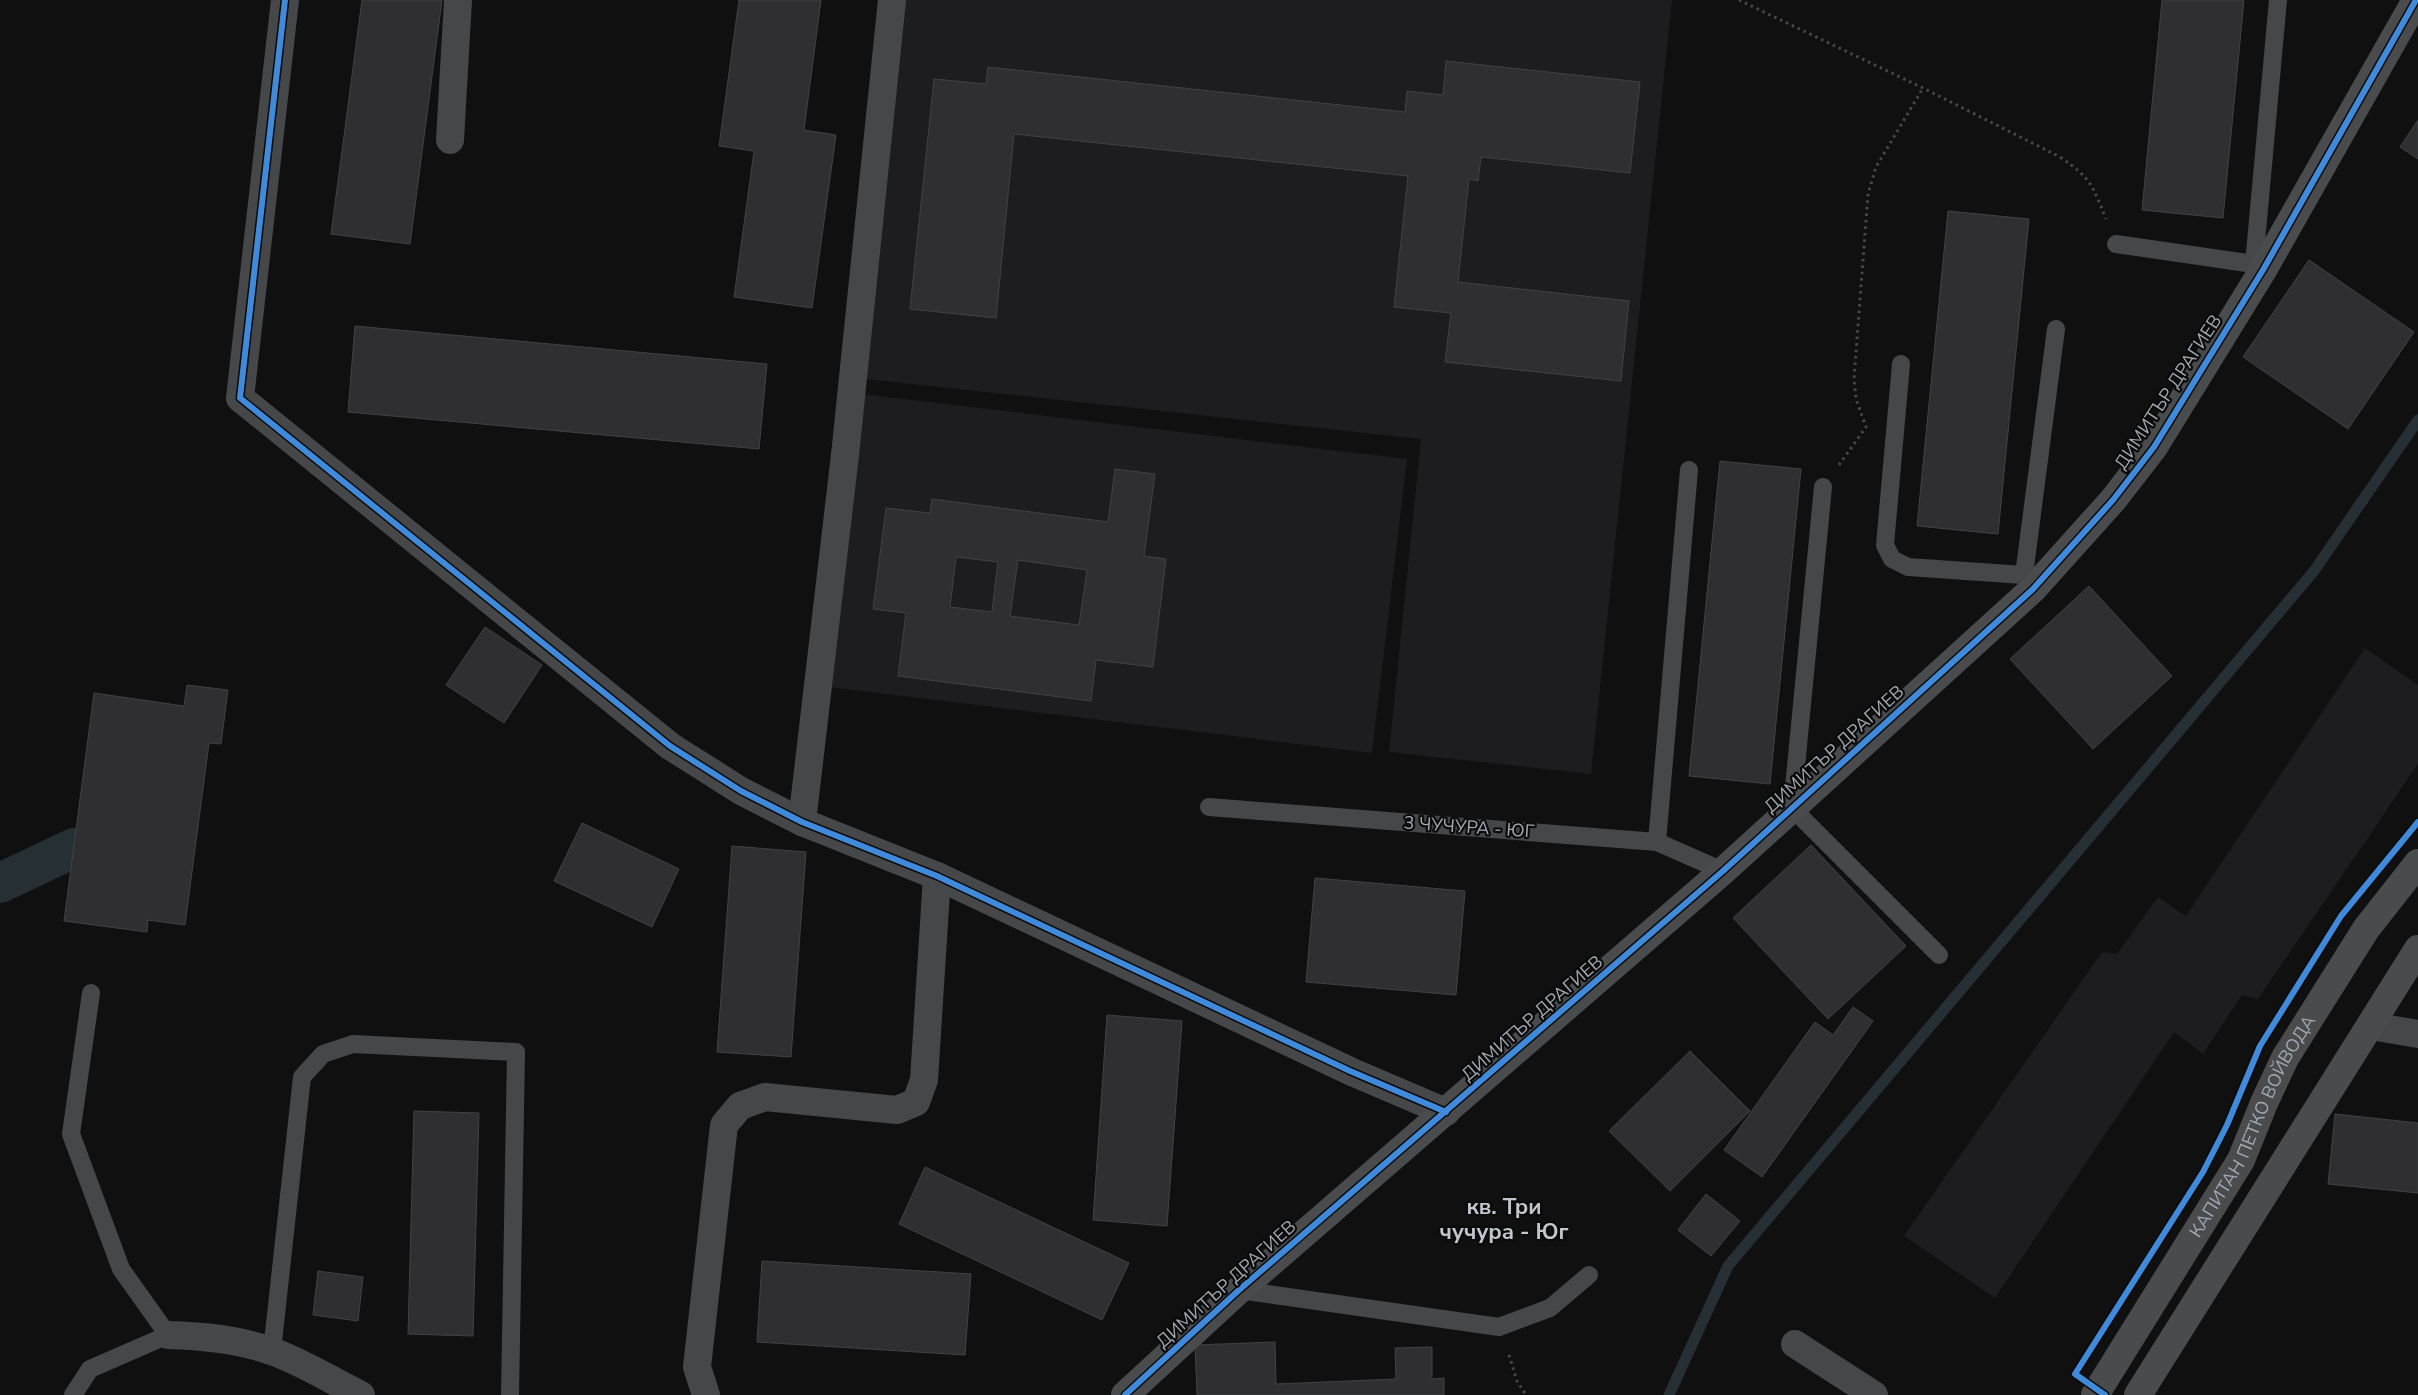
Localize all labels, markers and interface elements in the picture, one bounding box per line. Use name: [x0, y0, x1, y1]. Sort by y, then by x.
street label: ДИМИТЪР ДРАГИЕВ: [2109, 310, 2227, 474]
street label: ДИМИТЪР ДРАГИЕВ: [1759, 680, 1909, 818]
street label: 3 ЧУЧУРА - ЮГ: [1403, 810, 1535, 844]
street label: ДИМИТЪР ДРАГИЕВ: [1456, 950, 1608, 1086]
street label: КАПИТАН ПЕТКО ВОЙВОДА: [2184, 1010, 2321, 1242]
district label: кв. Три чучура - Юг: [1439, 1192, 1569, 1247]
street label: ДИМИТЪР ДРАГИЕВ: [1151, 1215, 1301, 1353]

